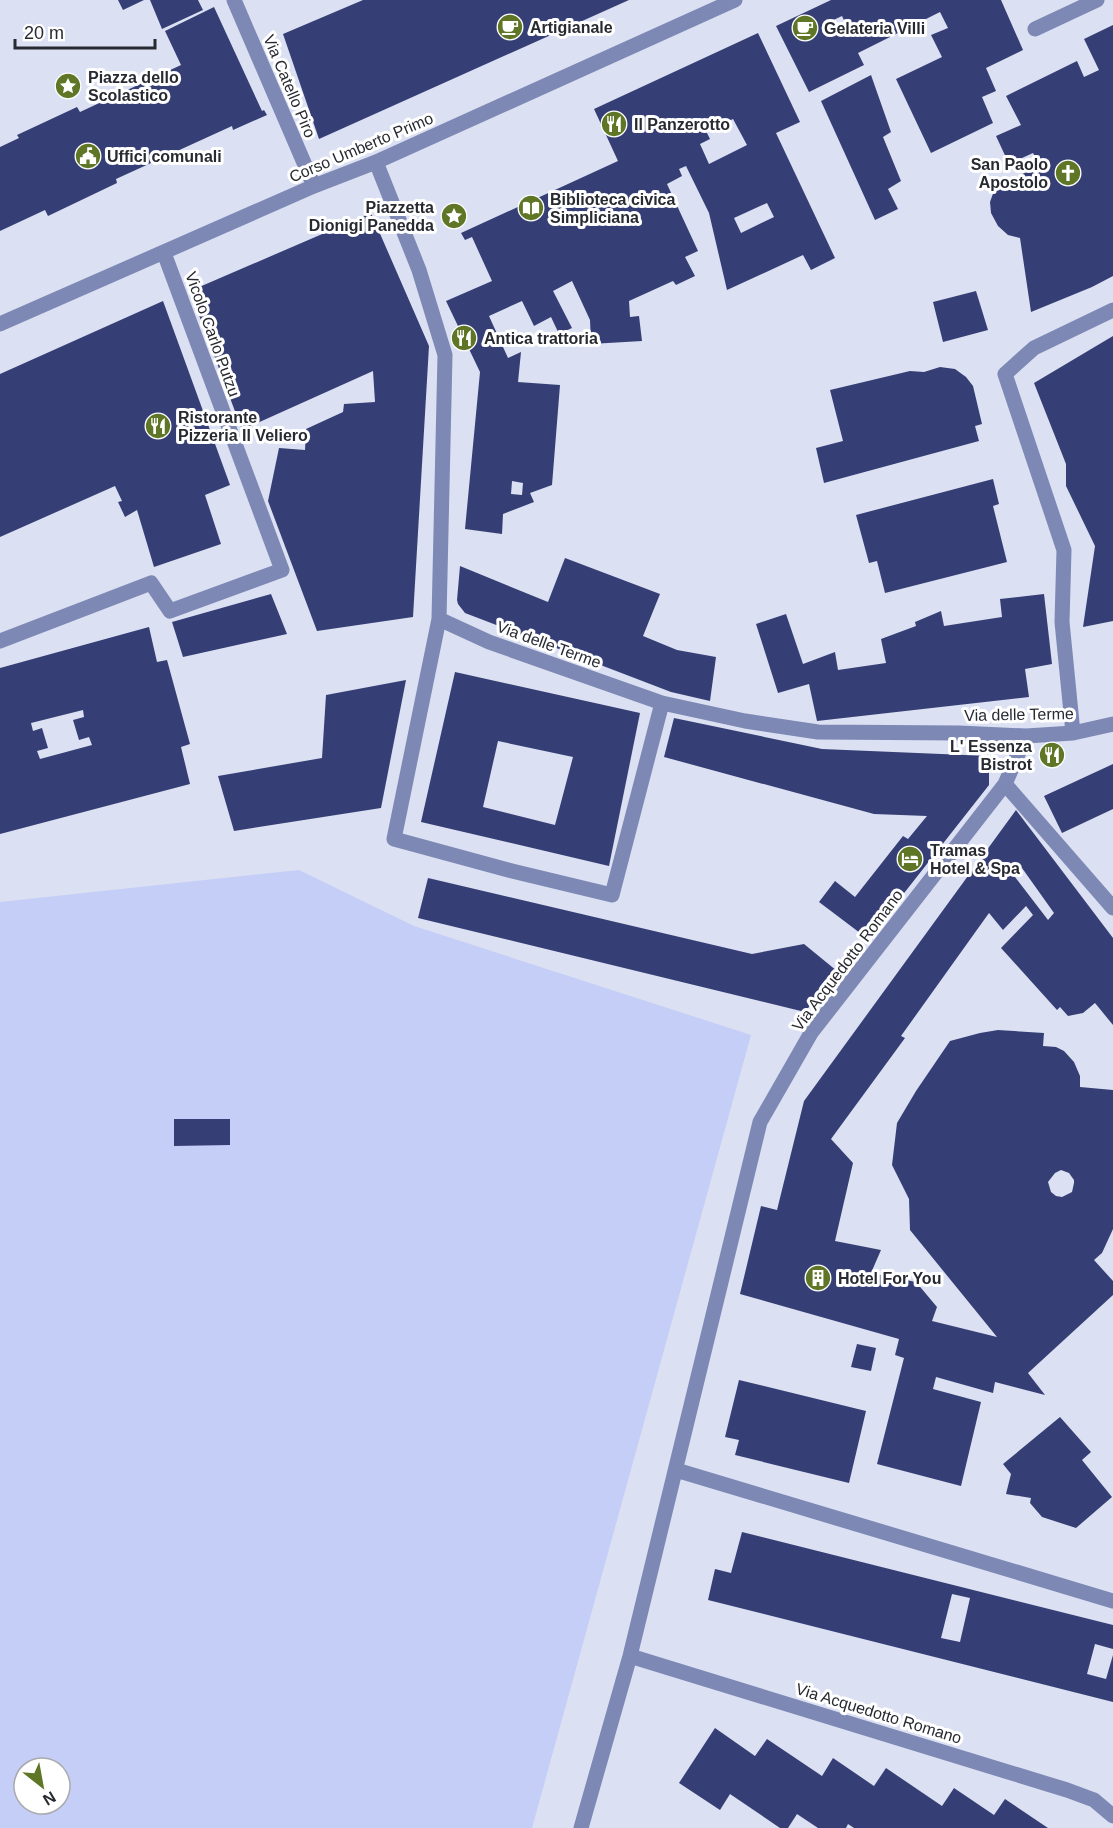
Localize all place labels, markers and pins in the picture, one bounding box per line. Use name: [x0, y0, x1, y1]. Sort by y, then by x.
cafe icon: Artigianale: [495, 12, 525, 42]
cafe icon: Gelateria Villi: [790, 13, 820, 43]
place label: Artigianale: [530, 19, 613, 36]
place label: Gelateria Villi: [824, 20, 925, 37]
place label: Piazza dello Scolastico: [88, 69, 179, 104]
place icon: Piazza dello Scolastico: [53, 71, 83, 101]
restaurant icon: Il Panzerotto: [599, 109, 629, 139]
place label: Il Panzerotto: [634, 116, 730, 133]
public building icon: Uffici comunali: [73, 141, 103, 171]
place label: Uffici comunali: [107, 148, 222, 165]
place label: San Paolo Apostolo: [971, 156, 1048, 191]
church icon: San Paolo Apostolo: [1053, 158, 1083, 188]
place label: Biblioteca civica Simpliciana: [550, 191, 675, 226]
library icon: Biblioteca civica Simpliciana: [516, 193, 546, 223]
place label: Piazzetta Dionigi Panedda: [309, 199, 434, 234]
place icon: Piazzetta Dionigi Panedda: [439, 201, 469, 231]
restaurant icon: Antica trattoria: [449, 323, 479, 353]
place label: Antica trattoria: [484, 330, 598, 347]
place label: Ristorante Pizzeria Il Veliero: [178, 409, 308, 444]
restaurant icon: Ristorante Pizzeria Il Veliero: [143, 411, 173, 441]
place label: L' Essenza Bistrot: [950, 738, 1033, 773]
restaurant icon: L' Essenza Bistrot: [1037, 740, 1067, 770]
place label: Tramas Hotel & Spa: [930, 842, 1020, 877]
hotel icon: Tramas Hotel & Spa: [895, 844, 925, 874]
building icon: Hotel For You: [803, 1263, 833, 1293]
place label: Hotel For You: [838, 1270, 941, 1287]

